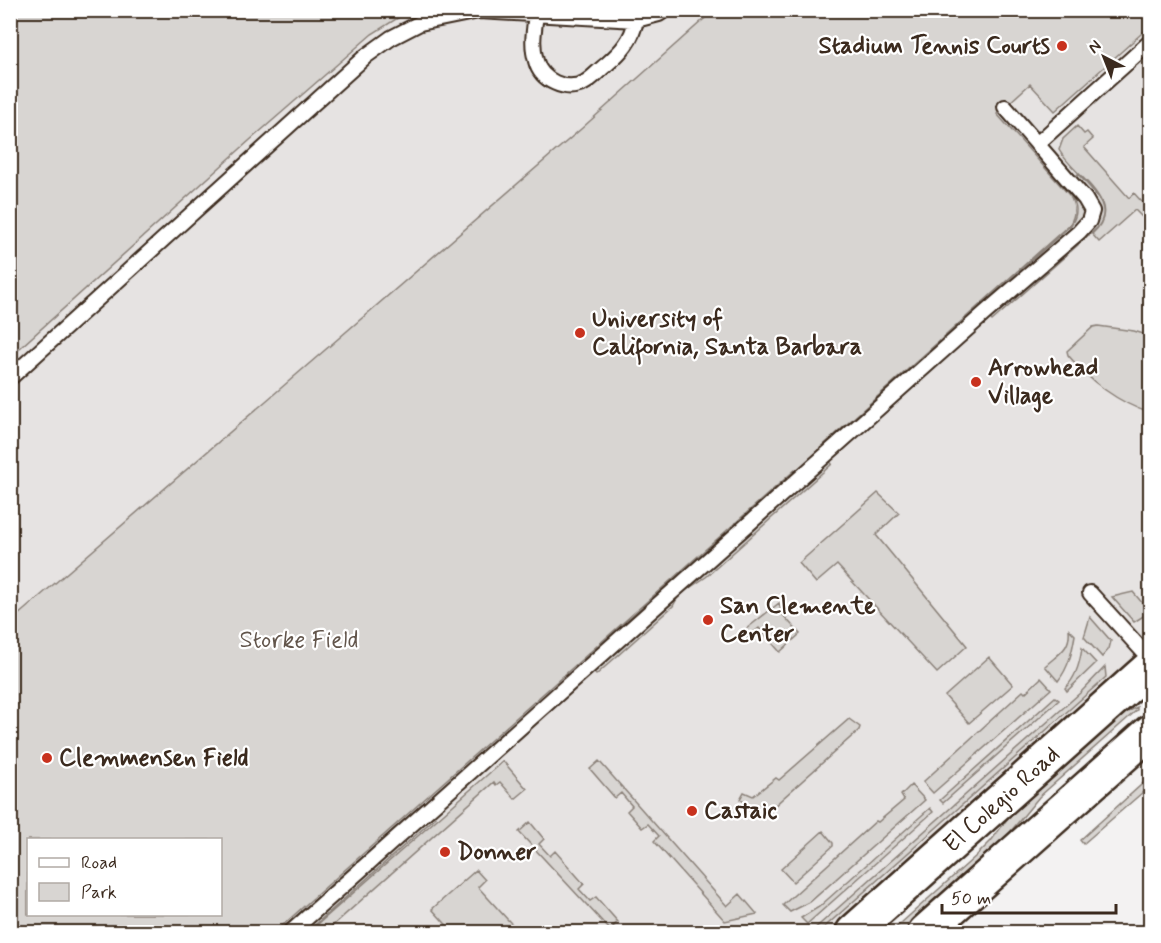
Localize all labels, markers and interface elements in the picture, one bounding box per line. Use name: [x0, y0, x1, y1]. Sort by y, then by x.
north arrow: [1074, 27, 1134, 87]
place label: Stadium Tennis Courts: [818, 31, 1051, 62]
text: N: [1084, 36, 1106, 58]
marker: Stadium Tennis Courts: [1055, 39, 1069, 53]
place label: University of California, Santa Barbara: [592, 304, 862, 365]
marker: University of California, Santa Barbara: [573, 326, 587, 340]
place label: Arrowhead Village: [988, 353, 1098, 413]
marker: Arrowhead Village: [969, 375, 983, 389]
place label: San Clemente Center: [720, 591, 876, 650]
marker: San Clemente Center: [701, 613, 715, 627]
park label: Storke Field: [239, 625, 359, 656]
street label: El Colegio Road: [937, 740, 1067, 860]
place label: Clemmensen Field: [59, 743, 249, 774]
marker: Clemmensen Field: [40, 751, 54, 765]
place label: Castaic: [704, 796, 777, 827]
marker: Castaic: [685, 804, 699, 818]
place label: Donner: [457, 837, 536, 868]
legend: [27, 838, 222, 916]
marker: Donner: [438, 845, 452, 859]
text: Road: [81, 851, 117, 875]
scale bar: [942, 877, 1116, 915]
text: Park: [81, 881, 117, 905]
text: 50 m: [951, 887, 991, 911]

